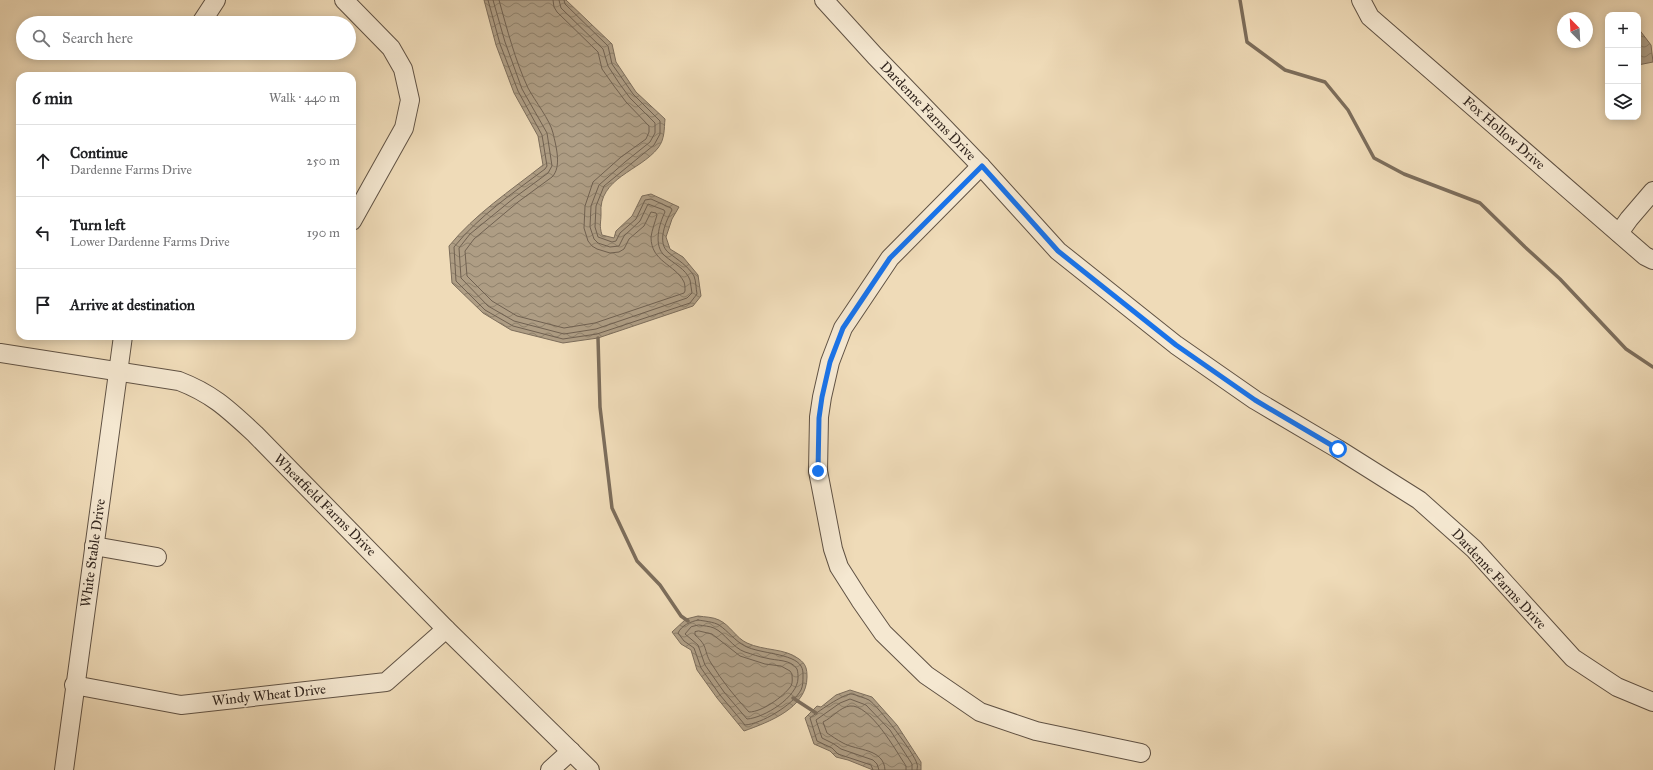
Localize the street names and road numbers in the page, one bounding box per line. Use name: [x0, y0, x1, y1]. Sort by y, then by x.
street label: Dardenne Farms Drive: [876, 58, 980, 164]
street label: Fox Hollow Drive: [1459, 93, 1549, 173]
street label: Wheatfield Farms Drive: [270, 450, 380, 560]
street label: White Stable Drive: [77, 498, 109, 608]
street label: Dardenne Farms Drive: [1448, 525, 1550, 633]
street label: Windy Wheat Drive: [211, 681, 327, 709]

